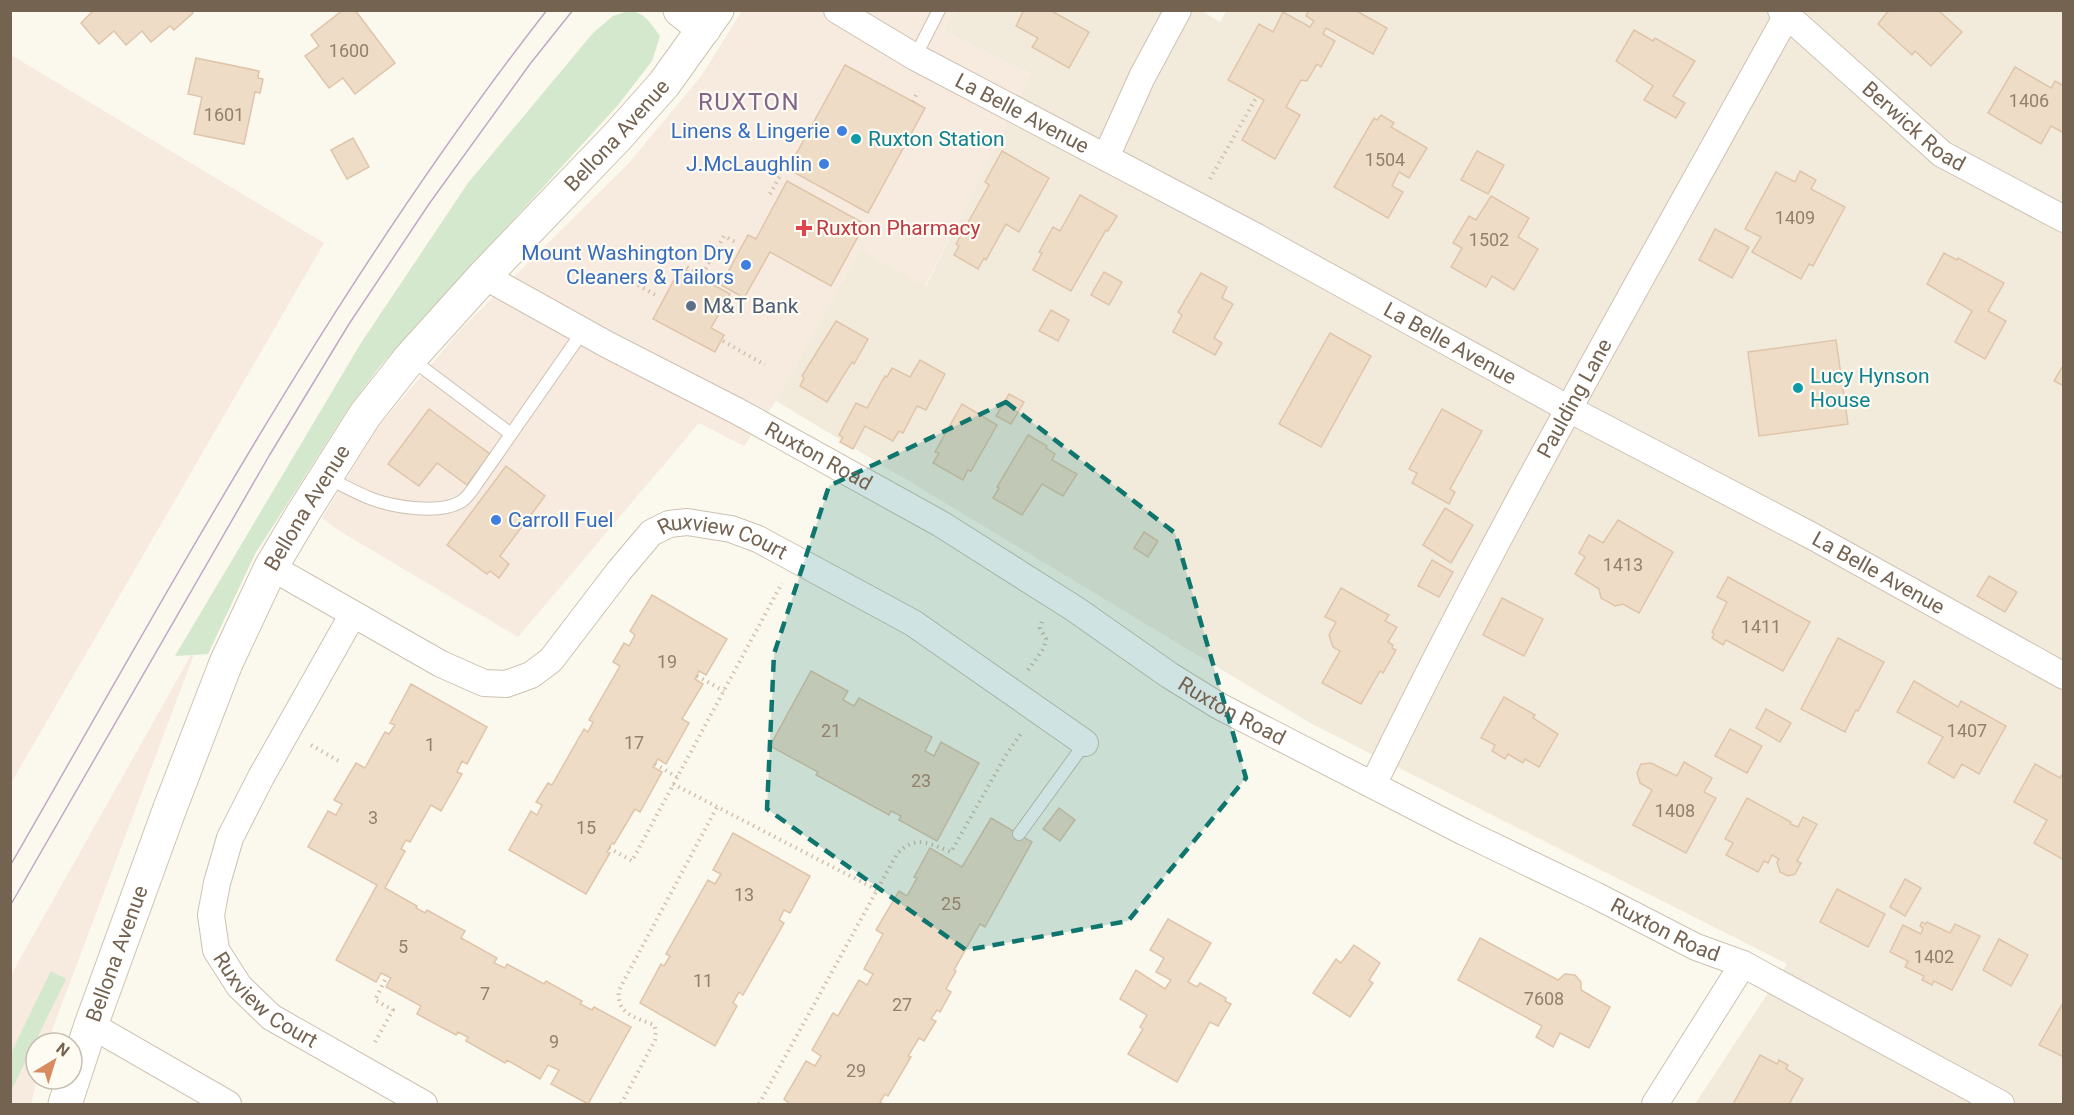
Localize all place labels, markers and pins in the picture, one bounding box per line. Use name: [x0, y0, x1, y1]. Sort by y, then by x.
place label: Linens & Lingerie: [671, 119, 830, 143]
marker: Linens & Lingerie: [835, 124, 849, 138]
place label: Ruxton Station: [868, 127, 1005, 151]
marker: Ruxton Station: [849, 132, 863, 146]
place label: J.McLaughlin: [686, 152, 812, 176]
marker: J.McLaughlin: [817, 157, 831, 171]
place label: Ruxton Pharmacy: [816, 216, 981, 240]
marker: Ruxton Pharmacy: [797, 221, 811, 235]
place label: Mount Washington Dry Cleaners & Tailors: [521, 241, 734, 289]
marker: Mount Washington Dry Cleaners & Tailors: [739, 258, 753, 272]
place label: M&T Bank: [703, 294, 799, 318]
marker: M&T Bank: [684, 299, 698, 313]
place label: Lucy Hynson House: [1810, 364, 1930, 412]
marker: Lucy Hynson House: [1791, 381, 1805, 395]
place label: Carroll Fuel: [508, 508, 614, 532]
marker: Carroll Fuel: [489, 513, 503, 527]

